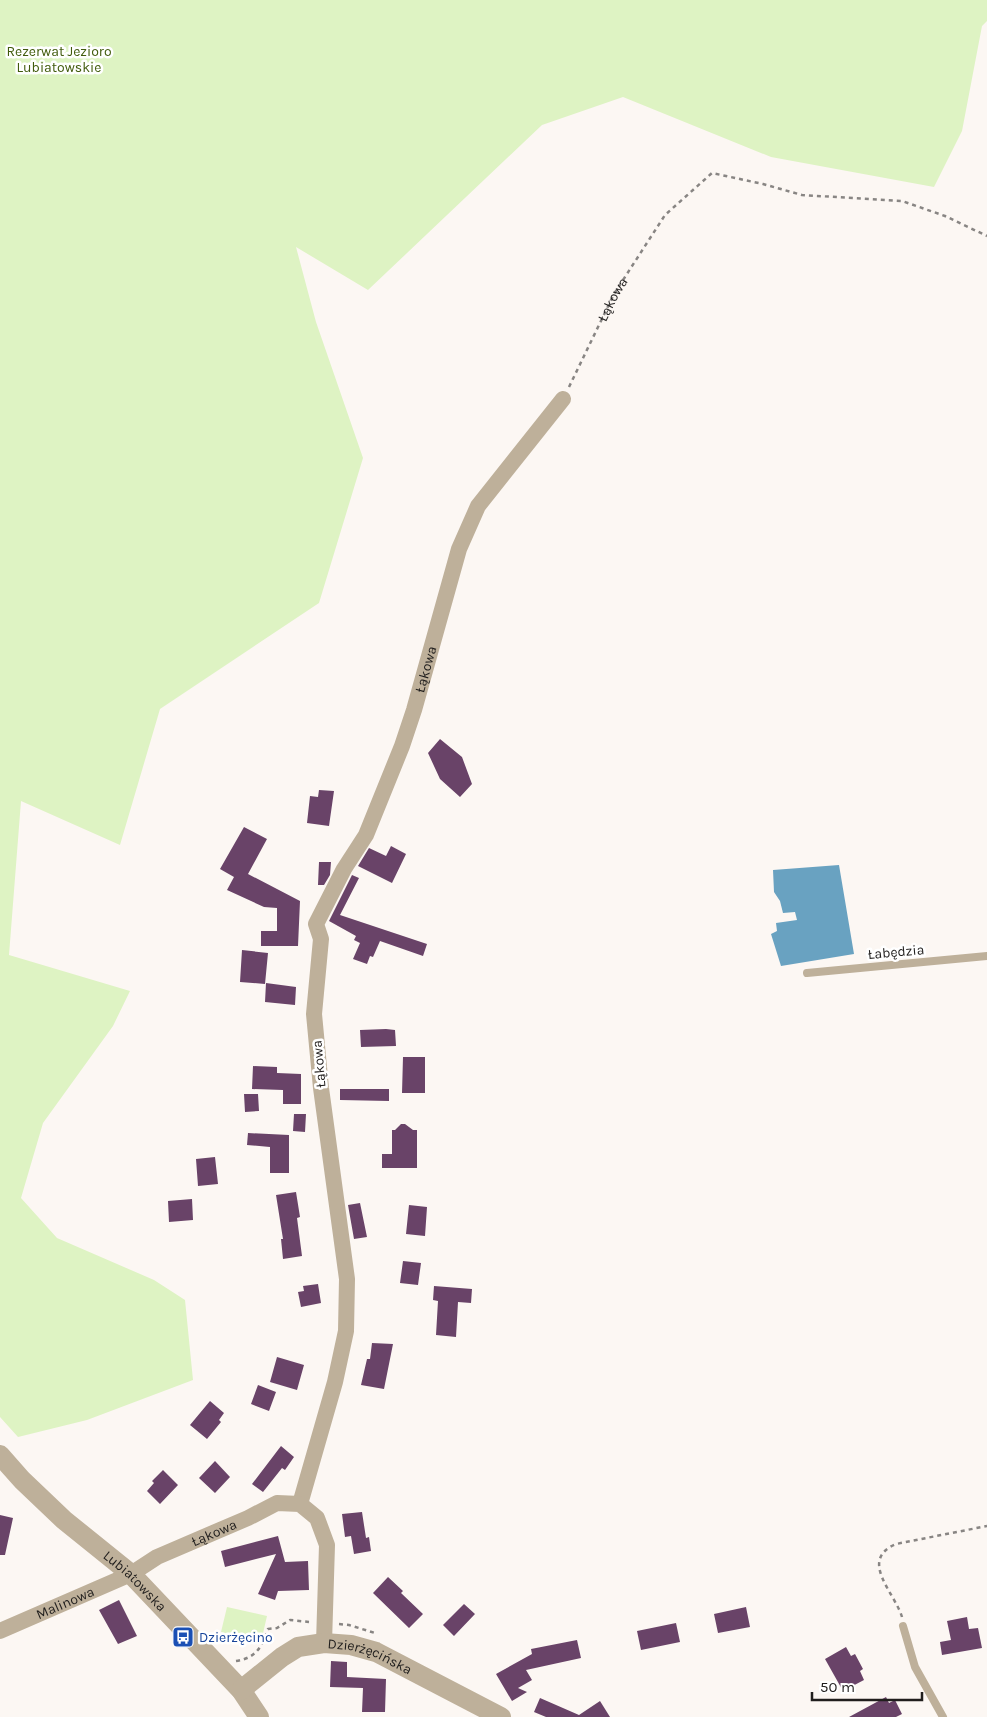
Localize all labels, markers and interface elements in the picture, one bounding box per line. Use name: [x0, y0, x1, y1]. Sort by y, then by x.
park label: Rezerwat Jezioro Lubiatowskie: [6, 43, 112, 76]
street label: Łąkowa: [594, 274, 631, 324]
street label: Łąkowa: [411, 644, 440, 694]
street label: Łabędzia: [867, 941, 925, 963]
street label: Łąkowa: [308, 1040, 330, 1088]
street label: Łąkowa: [189, 1515, 239, 1550]
street label: Lubiatowska: [100, 1547, 170, 1615]
street label: Malinowa: [33, 1583, 97, 1623]
bus stop icon: Dzierżęcino: [171, 1625, 195, 1649]
place label: Dzierżęcino: [199, 1629, 273, 1646]
street label: Dzierżęcińska: [327, 1635, 415, 1678]
scale bar: [812, 1670, 922, 1702]
text: 50 m: [820, 1678, 855, 1696]

